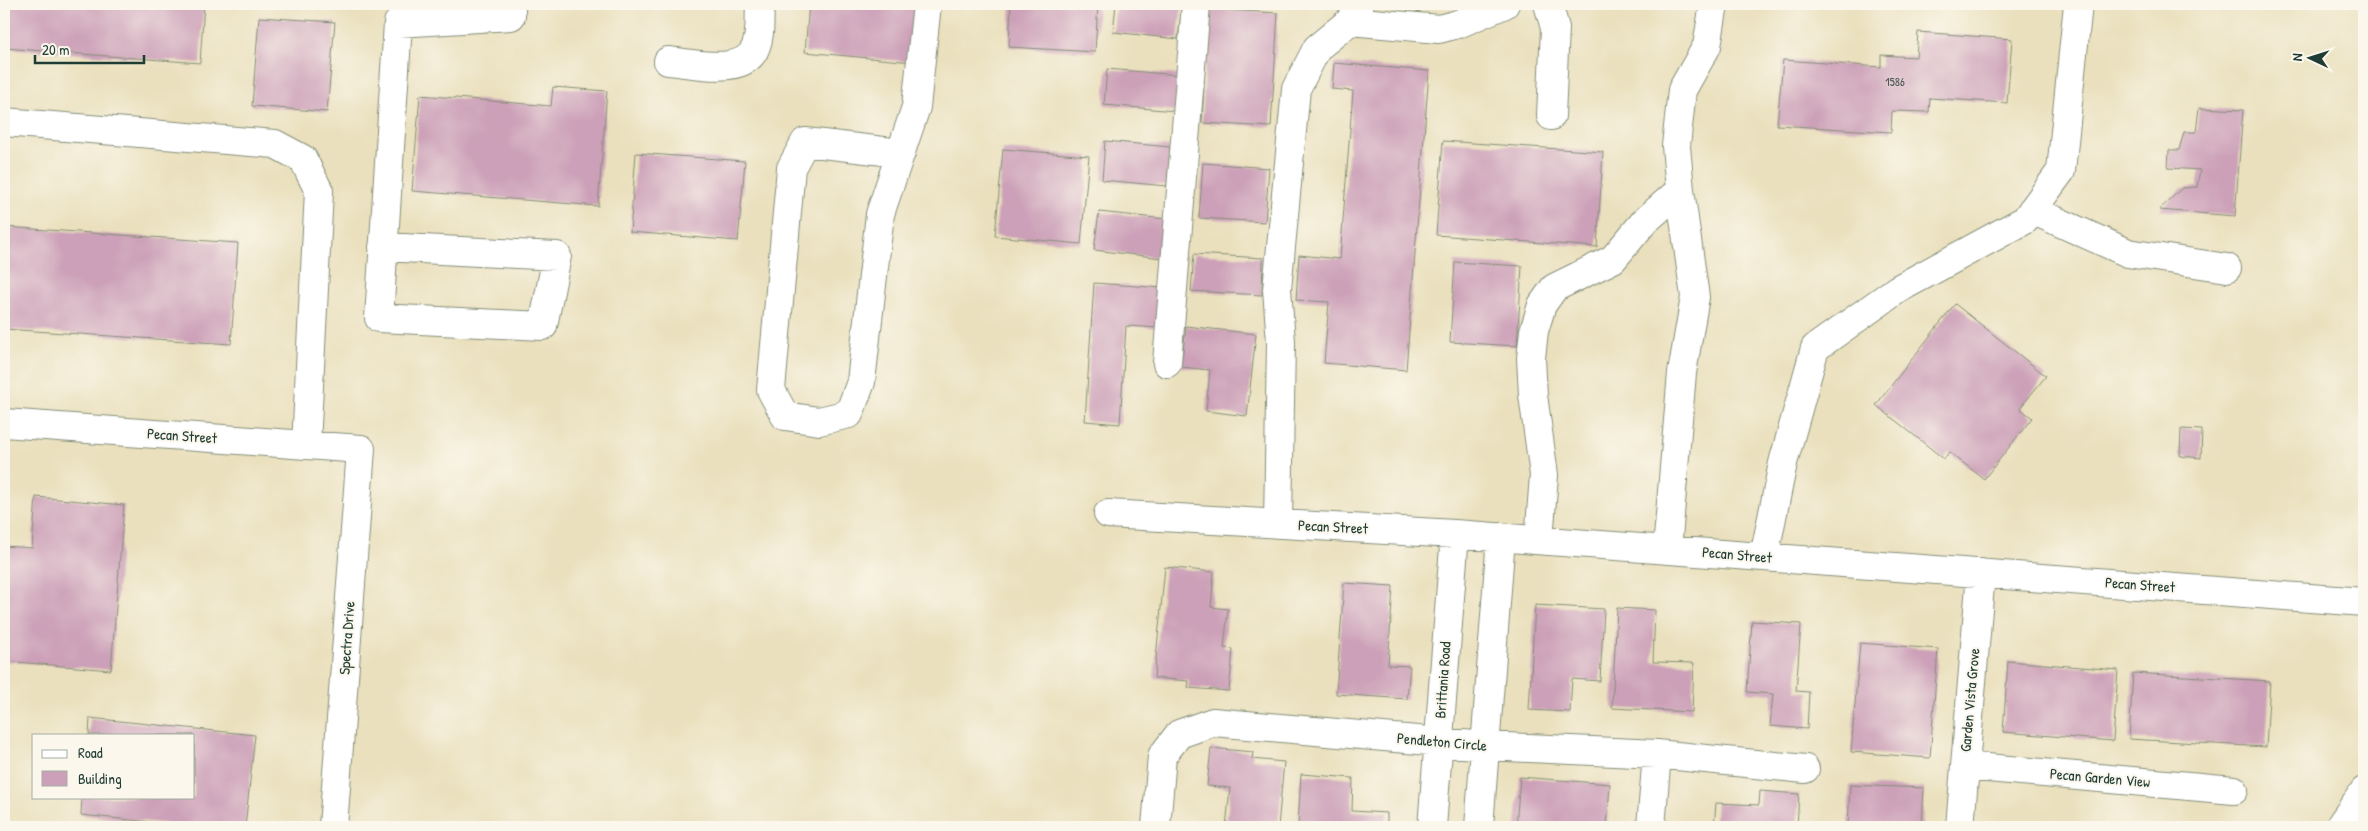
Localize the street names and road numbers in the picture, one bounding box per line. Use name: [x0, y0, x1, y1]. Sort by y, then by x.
street label: Pecan Street: [146, 423, 219, 448]
street label: Pecan Street: [1298, 514, 1369, 539]
street label: Pecan Street: [1701, 541, 1774, 568]
street label: Pecan Street: [2104, 572, 2177, 597]
street label: Spectra Drive: [333, 600, 360, 675]
street label: Brittania Road: [1429, 641, 1456, 719]
street label: Garden Vista Grove: [1955, 647, 1984, 753]
street label: Pendleton Circle: [1396, 727, 1488, 756]
street label: Pecan Garden View: [2049, 763, 2151, 792]

